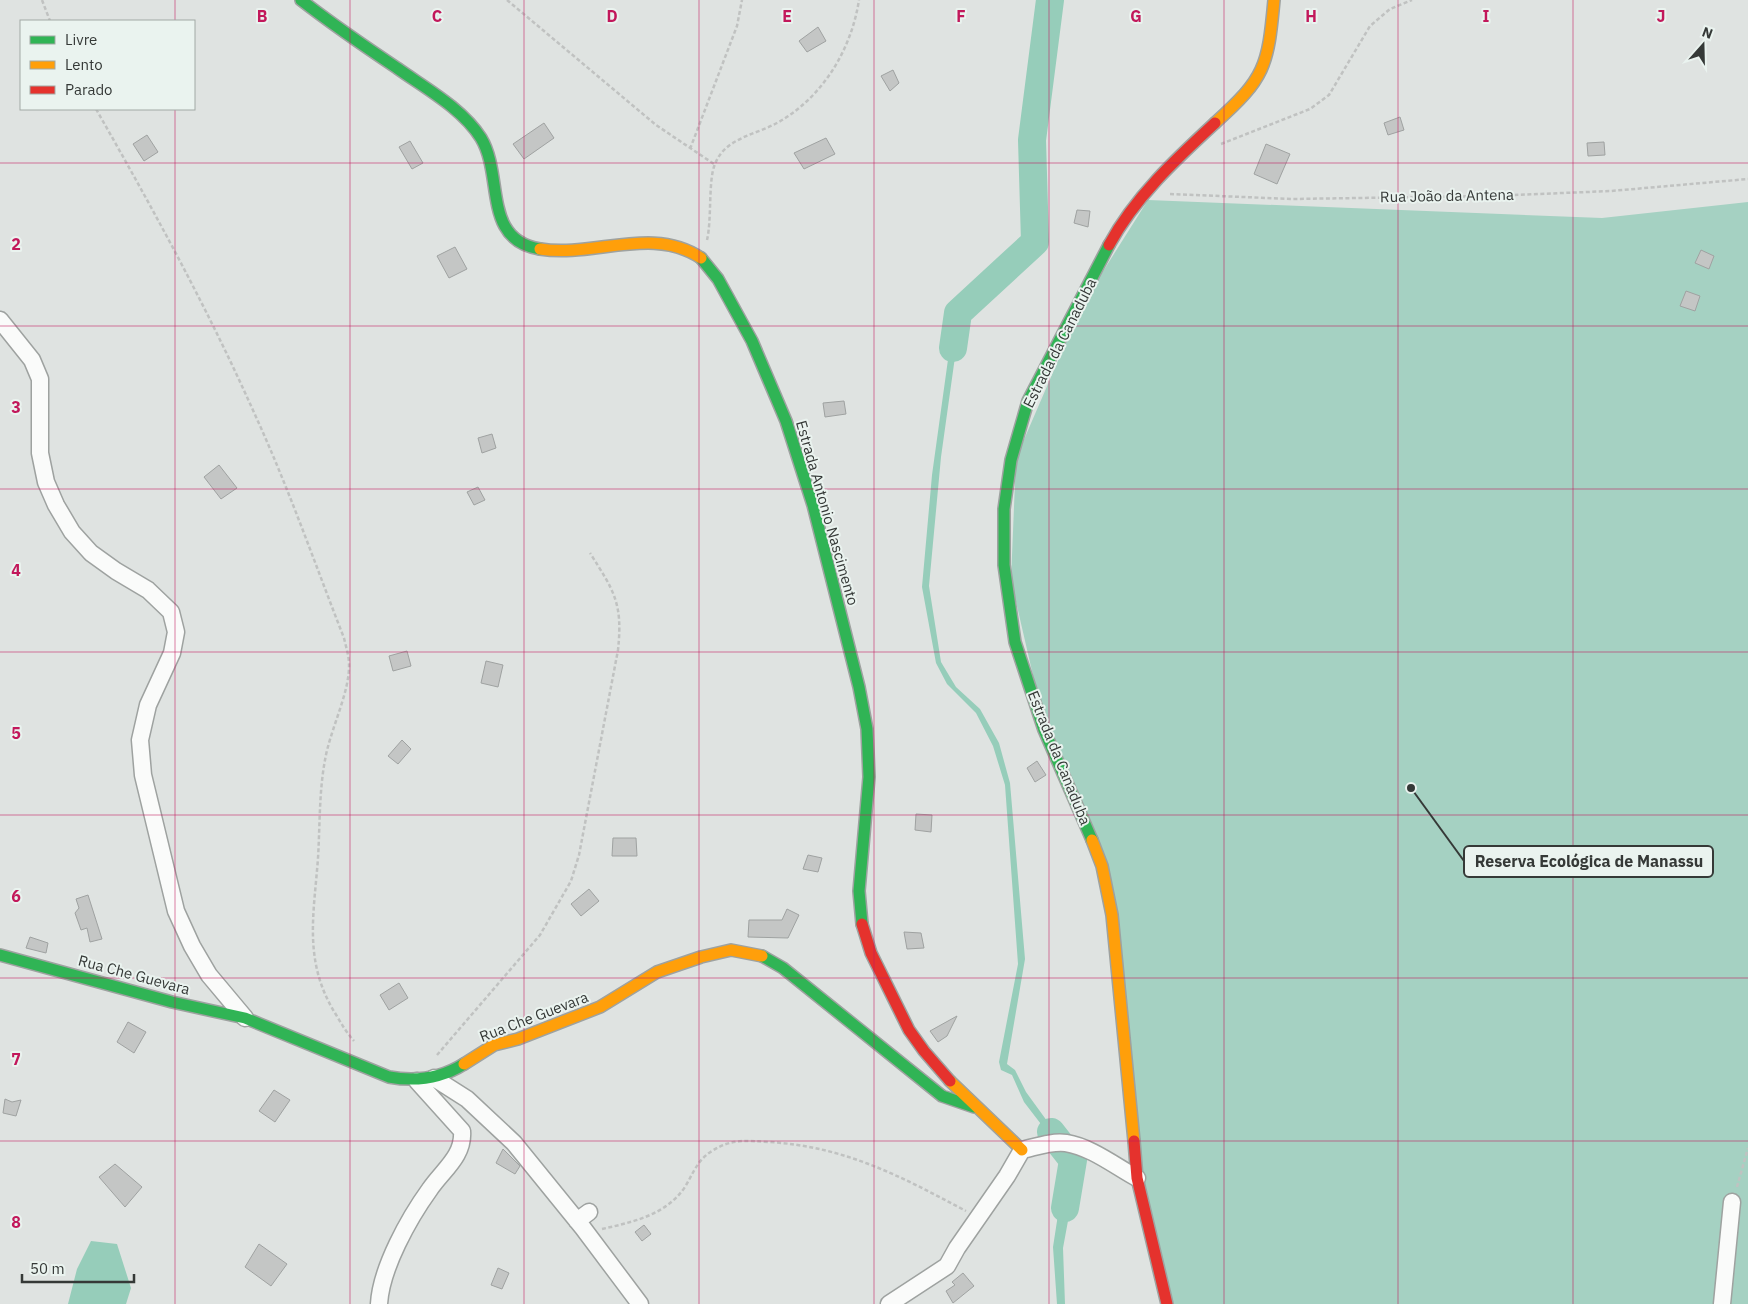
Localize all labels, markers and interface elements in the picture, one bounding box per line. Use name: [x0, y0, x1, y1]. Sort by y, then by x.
text: B: [257, 6, 268, 26]
text: C: [432, 6, 442, 26]
text: D: [606, 6, 618, 26]
text: E: [782, 6, 792, 26]
text: F: [956, 6, 966, 26]
text: G: [1130, 6, 1142, 26]
text: H: [1305, 6, 1317, 26]
text: I: [1483, 6, 1490, 26]
text: J: [1657, 6, 1665, 26]
legend: [20, 20, 195, 110]
north arrow: [1678, 20, 1728, 70]
text: N: [1700, 23, 1715, 43]
text: Livre: [65, 30, 97, 49]
text: Lento: [65, 55, 103, 74]
text: Parado: [65, 80, 113, 99]
street label: Rua João da Antena: [1380, 185, 1514, 206]
text: 2: [11, 234, 21, 254]
street label: Estrada da Canaduba: [1019, 275, 1100, 411]
text: 3: [11, 397, 21, 417]
street label: Estrada Antonio Nascimento: [792, 418, 863, 608]
text: 4: [11, 560, 21, 580]
street label: Estrada da Canaduba: [1024, 688, 1095, 828]
text: 5: [11, 723, 21, 743]
callout: Reserva Ecológica de Manassu: [1464, 846, 1713, 877]
text: Reserva Ecológica de Manassu: [1475, 851, 1703, 871]
text: 6: [11, 886, 21, 906]
street label: Rua Che Guevara: [76, 950, 192, 999]
street label: Rua Che Guevara: [477, 987, 591, 1046]
text: 7: [11, 1049, 21, 1069]
text: 8: [11, 1212, 21, 1232]
scale bar: [22, 1252, 135, 1284]
text: 50 m: [30, 1259, 65, 1278]

